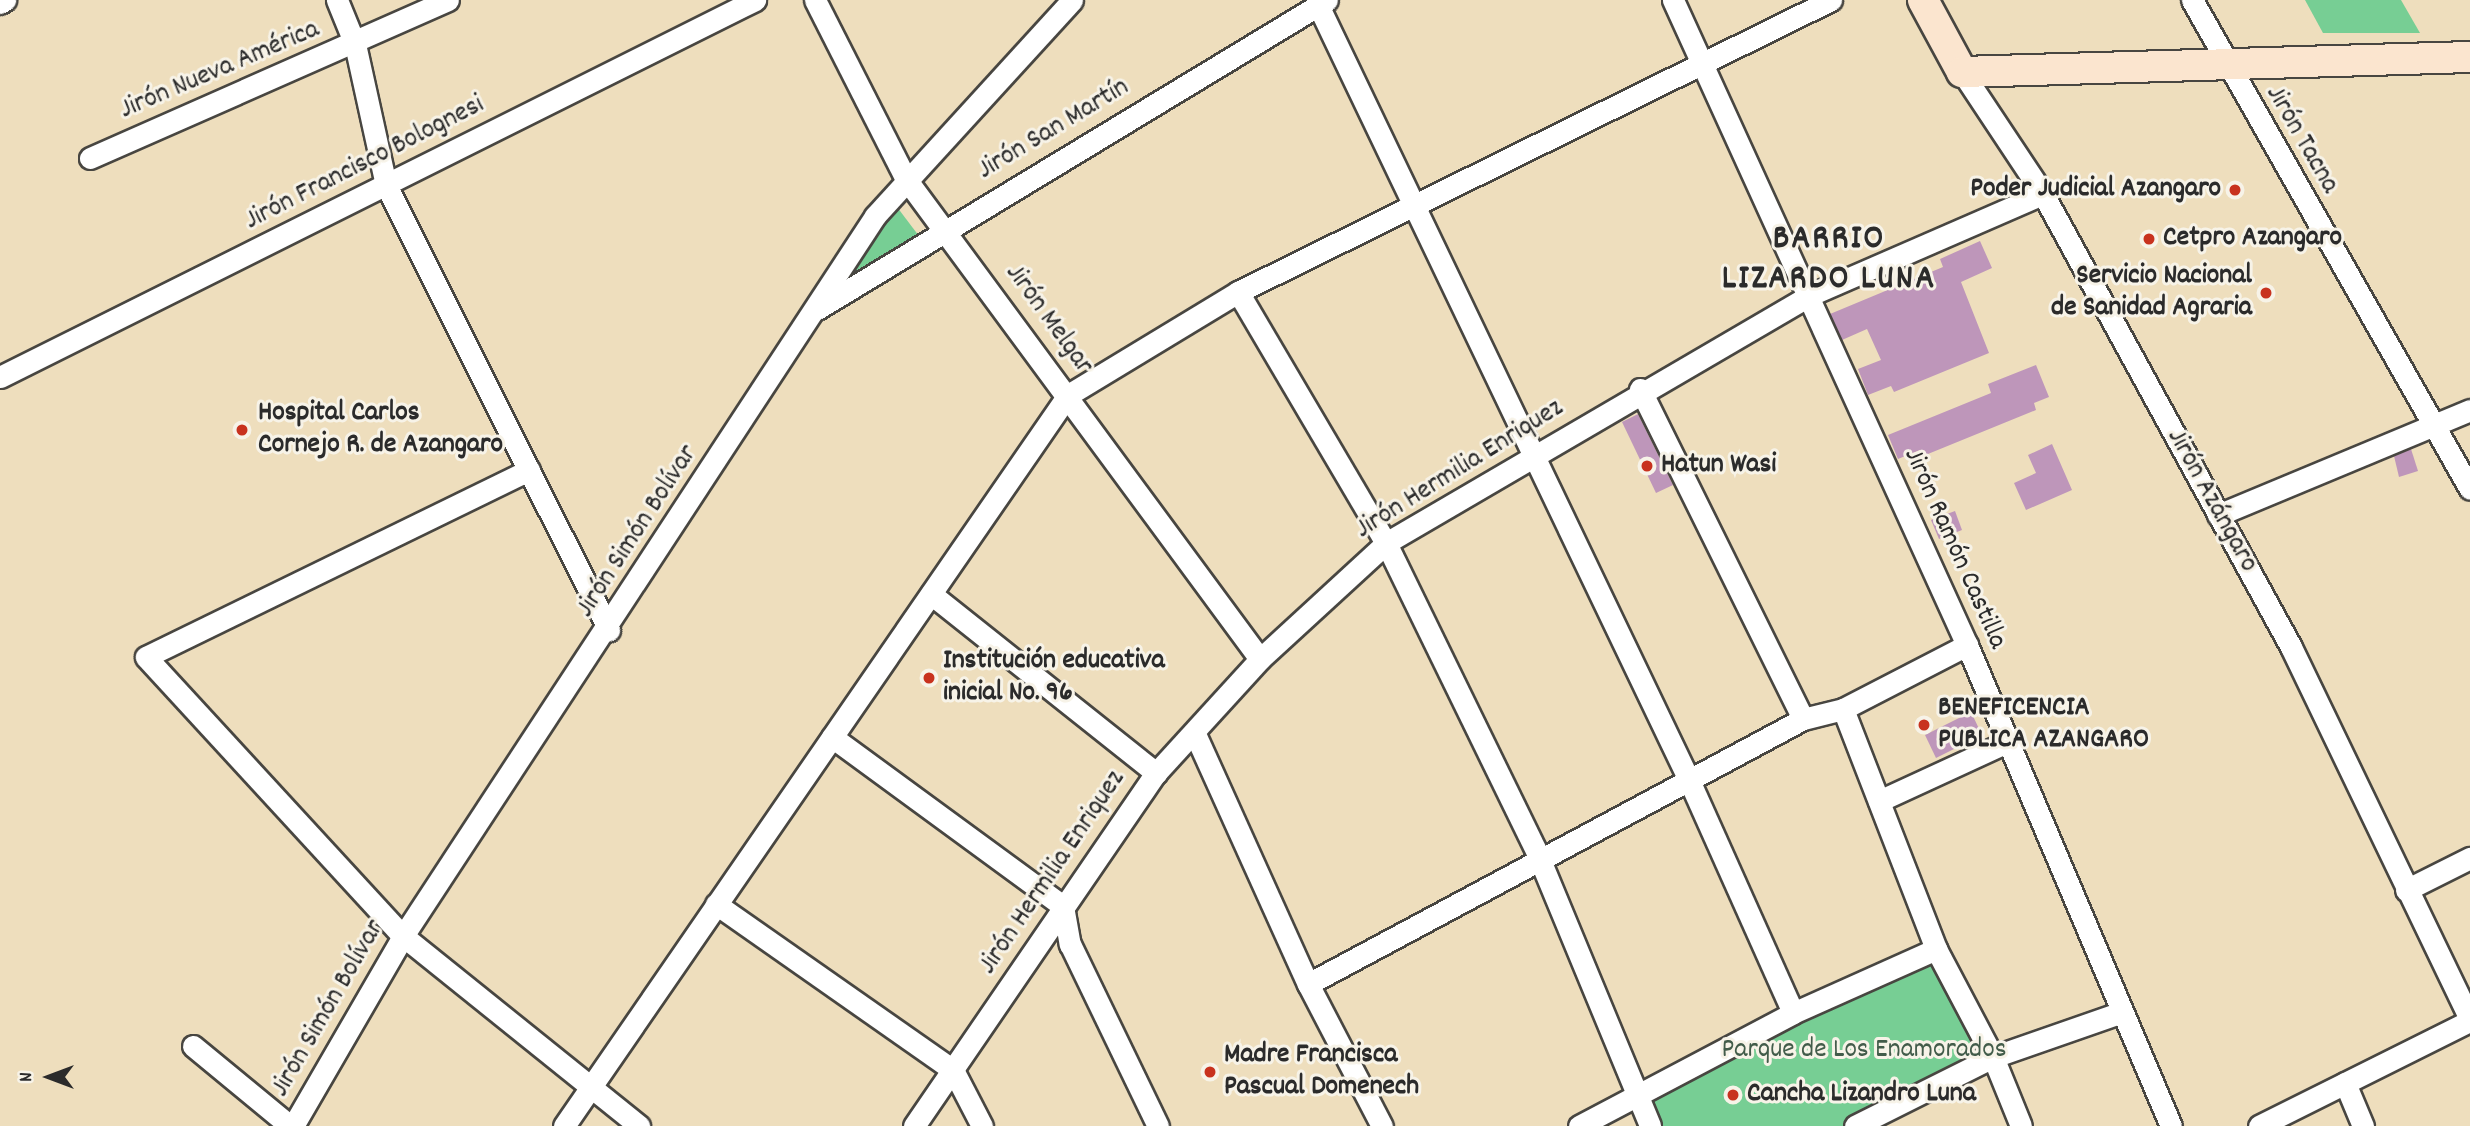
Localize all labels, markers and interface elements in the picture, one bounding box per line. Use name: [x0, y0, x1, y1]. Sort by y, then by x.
street label: Jirón Nueva América: [115, 14, 325, 128]
street label: Jirón San Martín: [972, 72, 1136, 188]
street label: Jirón Tacna: [2257, 80, 2345, 200]
street label: Jirón Francisco Bolognesi: [240, 89, 490, 239]
place label: Poder Judicial Azangaro: [1970, 173, 2221, 207]
marker: Poder Judicial Azangaro: [2227, 182, 2243, 198]
district label: BARRIO LIZARDO LUNA: [1723, 219, 1935, 301]
place label: Cetpro Azangaro: [2163, 222, 2342, 256]
marker: Cetpro Azangaro: [2141, 231, 2157, 247]
street label: Jirón Melgar: [997, 258, 1099, 382]
place label: Servicio Nacional de Sanidad Agraria: [2051, 260, 2252, 326]
marker: Servicio Nacional de Sanidad Agraria: [2258, 285, 2274, 301]
street label: Jirón Hermilia Enriquez: [1350, 392, 1570, 548]
place label: Hospital Carlos Cornejo R. de Azangaro: [258, 397, 503, 463]
marker: Hospital Carlos Cornejo R. de Azangaro: [232, 420, 252, 440]
street label: Jirón Azángaro: [2158, 424, 2264, 578]
street label: Jirón Simón Bolívar: [570, 439, 706, 625]
street label: Jirón Ramón Castilla: [1895, 444, 2013, 654]
place label: Hatun Wasi: [1661, 449, 1776, 483]
marker: Hatun Wasi: [1639, 458, 1655, 474]
place label: Institución educativa inicial No. 96: [943, 645, 1165, 711]
marker: Institución educativa inicial No. 96: [921, 670, 937, 686]
place label: BENEFICENCIA PUBLICA AZANGARO: [1938, 692, 2149, 758]
marker: BENEFICENCIA PUBLICA AZANGARO: [1916, 717, 1932, 733]
street label: Jirón Hermilia Enriquez: [972, 765, 1134, 981]
street label: Jirón Simón Bolívar: [265, 915, 393, 1103]
park label: Parque de Los Enamorados: [1722, 1034, 2006, 1068]
place label: Madre Francisca Pascual Domenech: [1224, 1039, 1419, 1105]
north arrow: [14, 1042, 84, 1112]
marker: Madre Francisca Pascual Domenech: [1202, 1064, 1218, 1080]
text: N: [14, 1072, 41, 1082]
place label: Cancha Lizandro Luna: [1747, 1078, 1976, 1112]
marker: Cancha Lizandro Luna: [1725, 1087, 1741, 1103]

